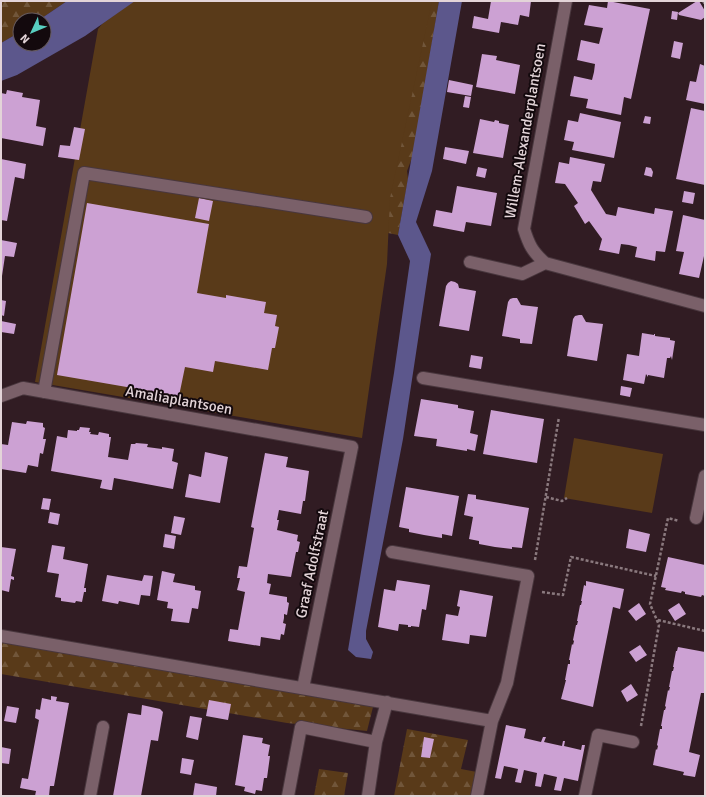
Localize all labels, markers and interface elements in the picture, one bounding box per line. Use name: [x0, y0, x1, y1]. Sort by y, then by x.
north arrow: [12, 12, 52, 52]
text: N: [18, 31, 33, 46]
street label: Willem-Alexanderplantsoen: [501, 42, 549, 220]
street label: Amaliaplantsoen: [124, 382, 234, 418]
street label: Graaf Adolfstraat: [292, 508, 332, 620]

